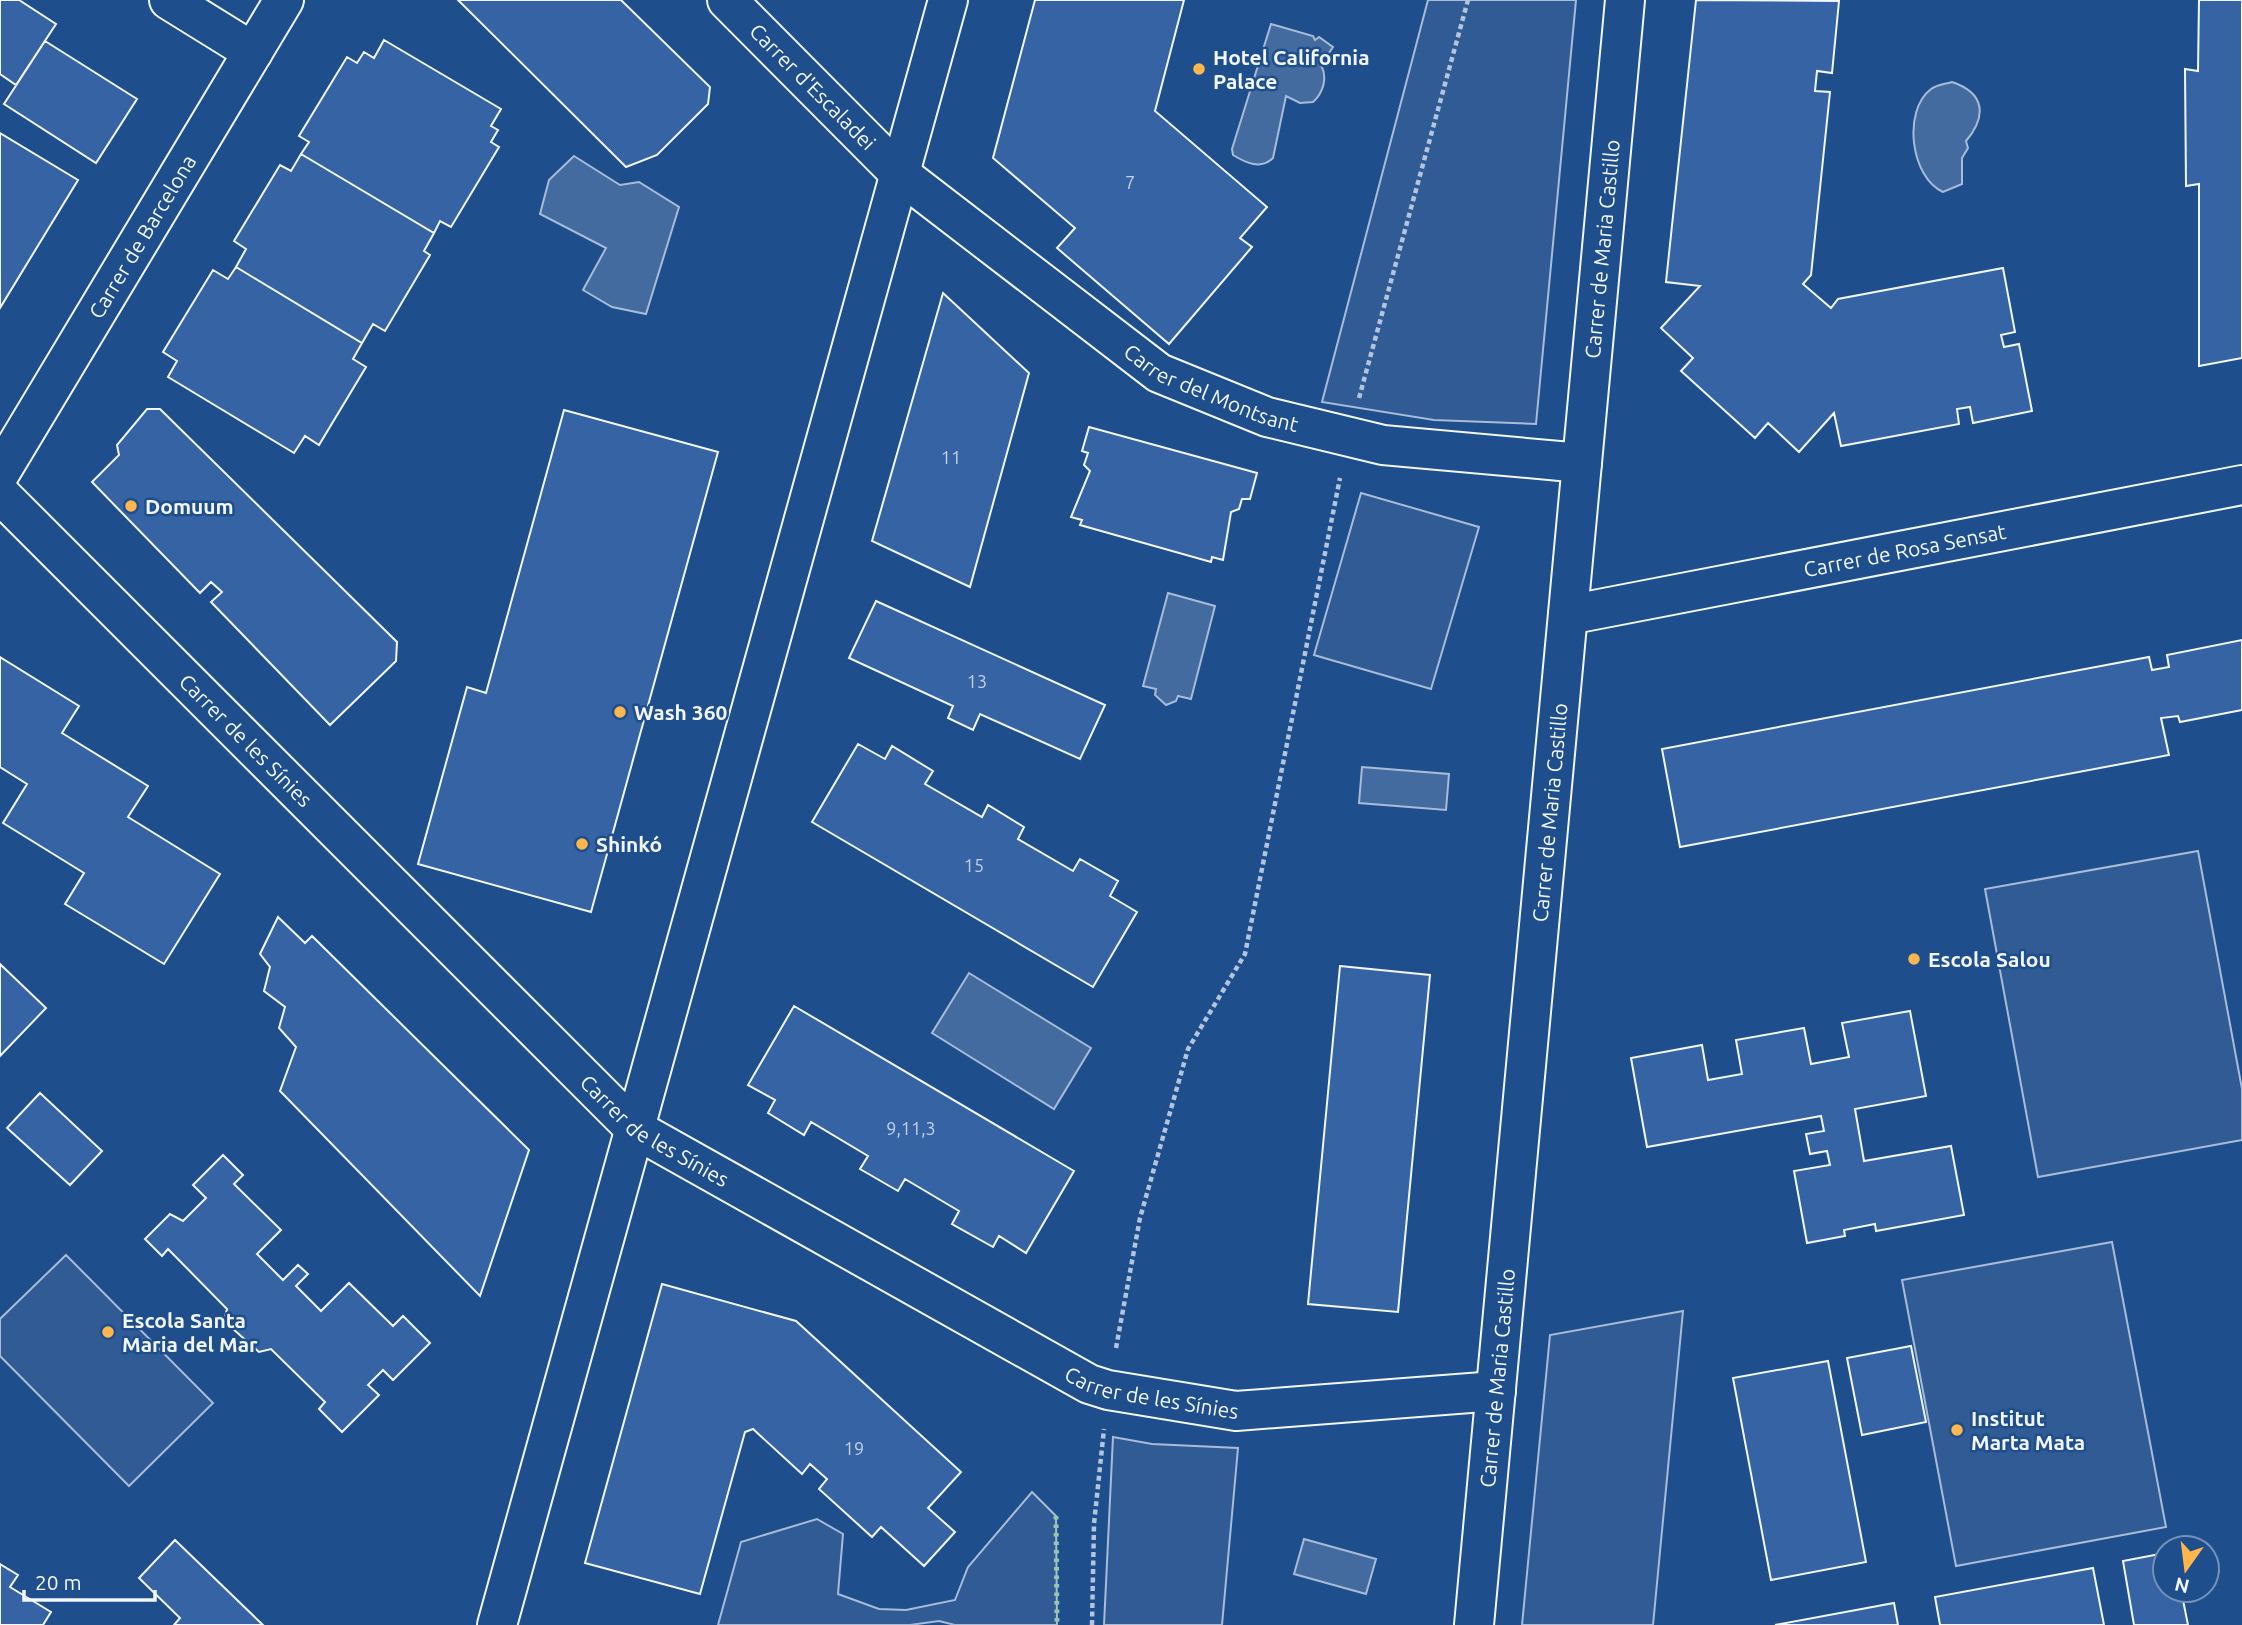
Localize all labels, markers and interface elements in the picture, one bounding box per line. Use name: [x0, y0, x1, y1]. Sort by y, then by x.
street label: Carrer d'Escaladei: [745, 18, 881, 155]
place label: Hotel California Palace: [1213, 45, 1370, 93]
marker: Hotel California Palace: [1191, 61, 1207, 77]
street label: Carrer de Maria Castillo: [1580, 138, 1624, 360]
street label: Carrer de Barcelona: [84, 150, 200, 323]
house number: 7: [1125, 172, 1135, 192]
street label: Carrer del Montsant: [1119, 339, 1301, 436]
house number: 11: [941, 447, 961, 467]
place label: Domuum: [145, 494, 234, 518]
marker: Domuum: [123, 498, 139, 514]
street label: Carrer de Rosa Sensat: [1802, 519, 2008, 581]
street label: Carrer de les Sínies: [175, 669, 317, 811]
house number: 13: [967, 671, 987, 691]
place label: Wash 360: [634, 700, 728, 724]
street label: Carrer de Maria Castillo: [1527, 702, 1572, 923]
marker: Wash 360: [612, 704, 628, 720]
place label: Shinkó: [596, 832, 662, 856]
marker: Shinkó: [574, 836, 590, 852]
house number: 15: [964, 855, 984, 875]
place label: Escola Salou: [1928, 947, 2051, 971]
marker: Escola Salou: [1906, 951, 1922, 967]
street label: Carrer de les Sínies: [576, 1070, 733, 1191]
house number: 9,11,3: [886, 1118, 936, 1138]
street label: Carrer de Maria Castillo: [1475, 1267, 1519, 1489]
place label: Escola Santa Maria del Mar: [122, 1308, 258, 1356]
marker: Escola Santa Maria del Mar: [100, 1324, 116, 1340]
street label: Carrer de les Sínies: [1061, 1361, 1240, 1423]
place label: Institut Marta Mata: [1971, 1406, 2085, 1454]
marker: Institut Marta Mata: [1949, 1422, 1965, 1438]
house number: 19: [844, 1438, 864, 1458]
north arrow: [2151, 1534, 2221, 1604]
scale bar: [24, 1558, 156, 1602]
text: 20 m: [35, 1570, 82, 1594]
text: N: [2172, 1573, 2191, 1598]

